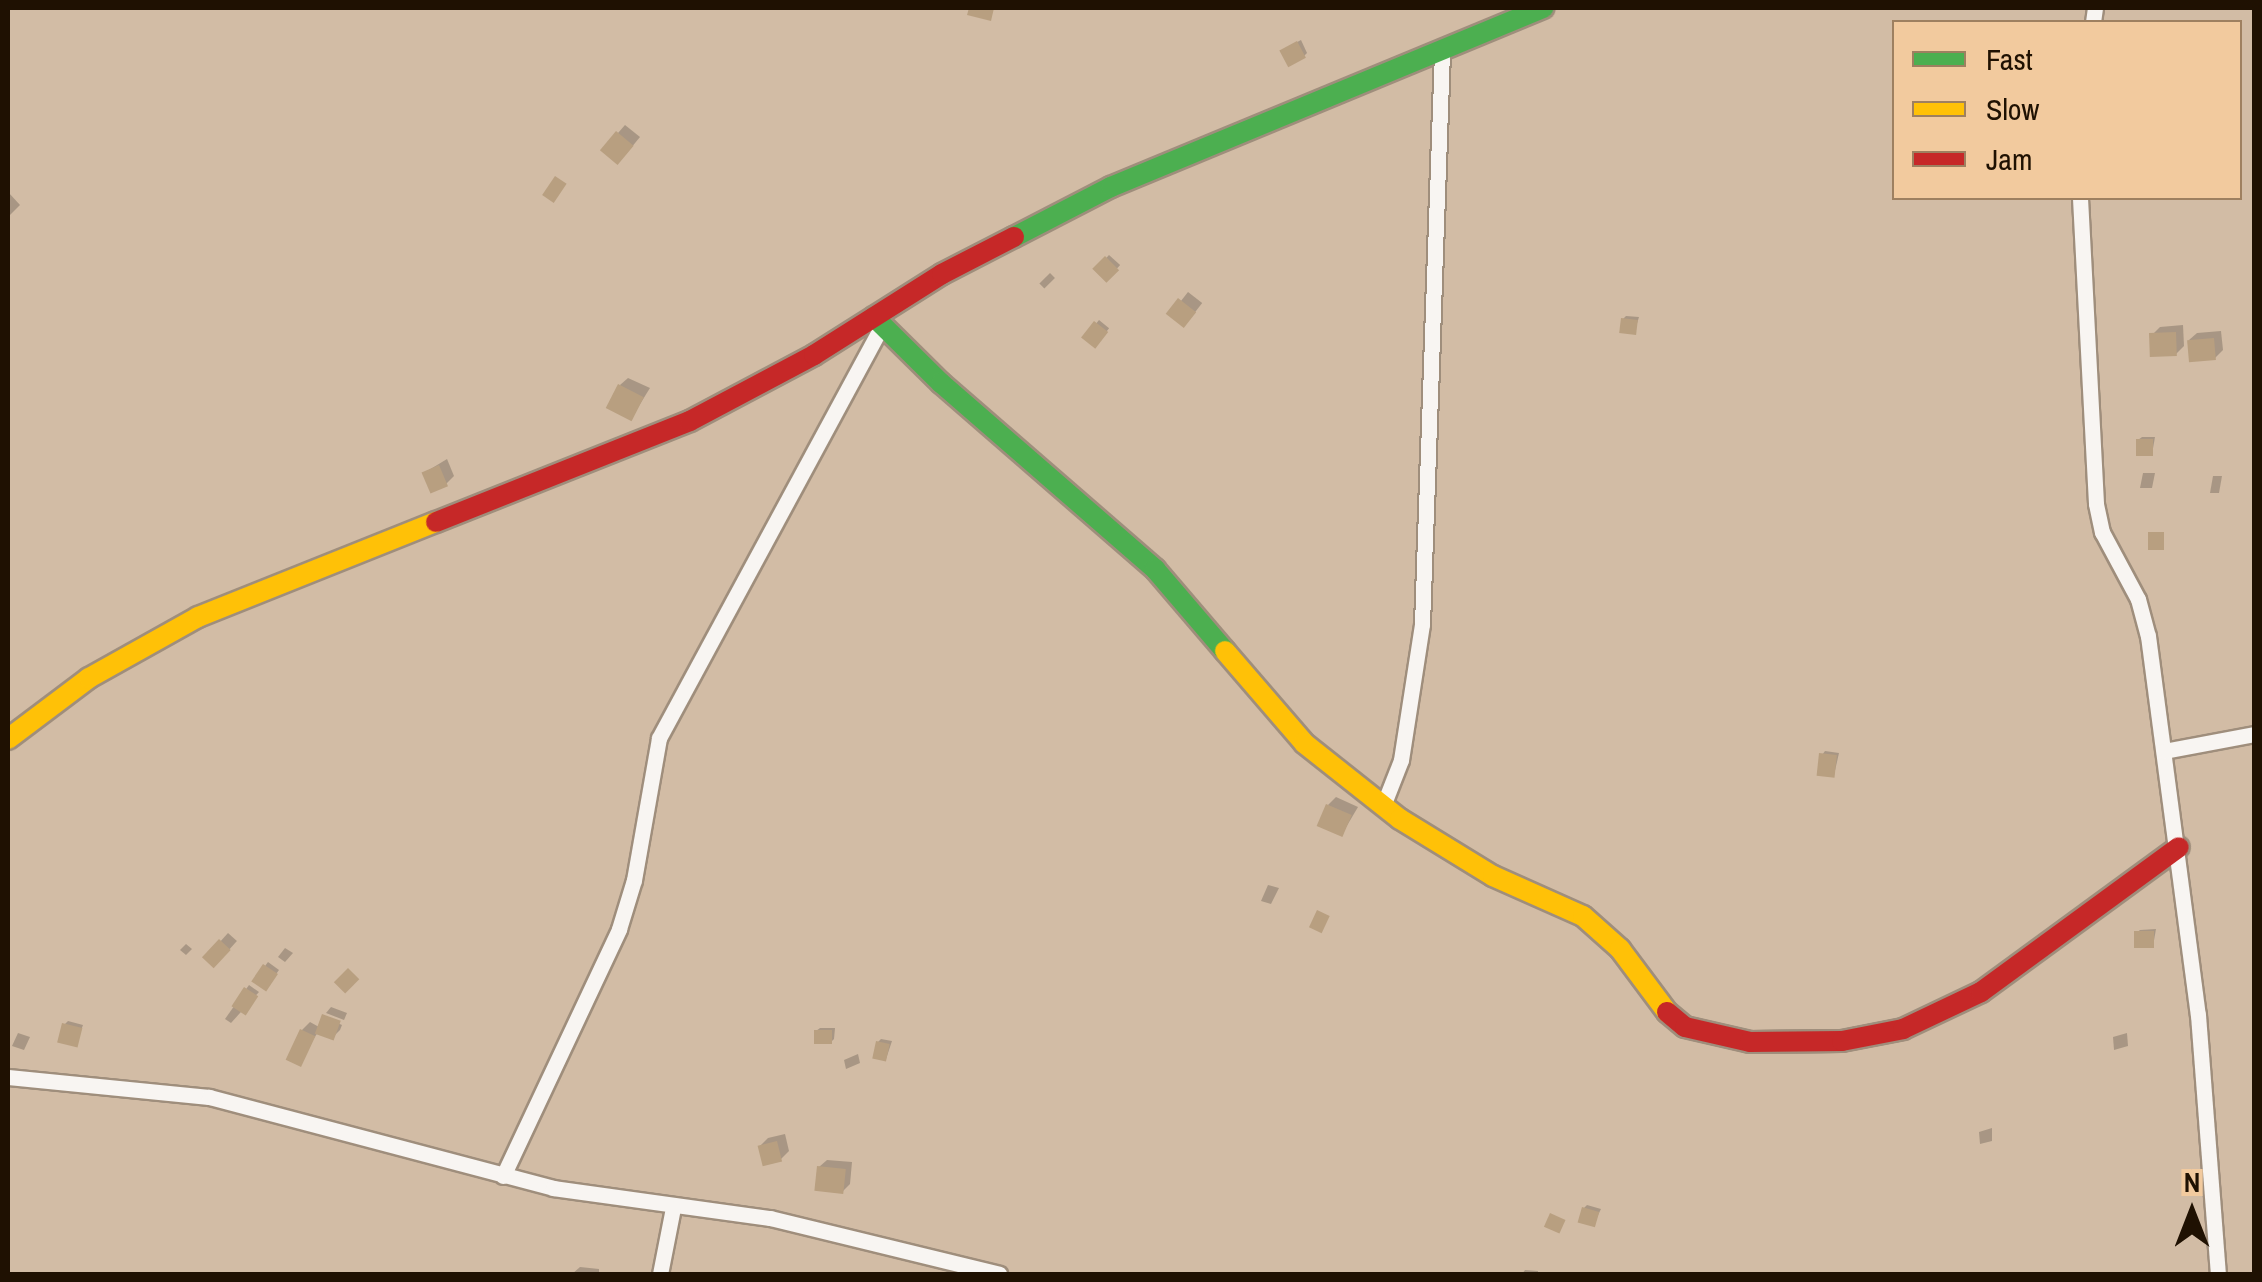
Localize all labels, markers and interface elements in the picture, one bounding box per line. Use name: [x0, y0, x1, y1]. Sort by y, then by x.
legend: [1892, 20, 2242, 200]
text: Fast: [1986, 39, 2033, 79]
text: Slow: [1986, 89, 2039, 129]
text: Jam: [1986, 139, 2032, 179]
north arrow: [2142, 1162, 2242, 1262]
text: N: [2184, 1163, 2200, 1201]

